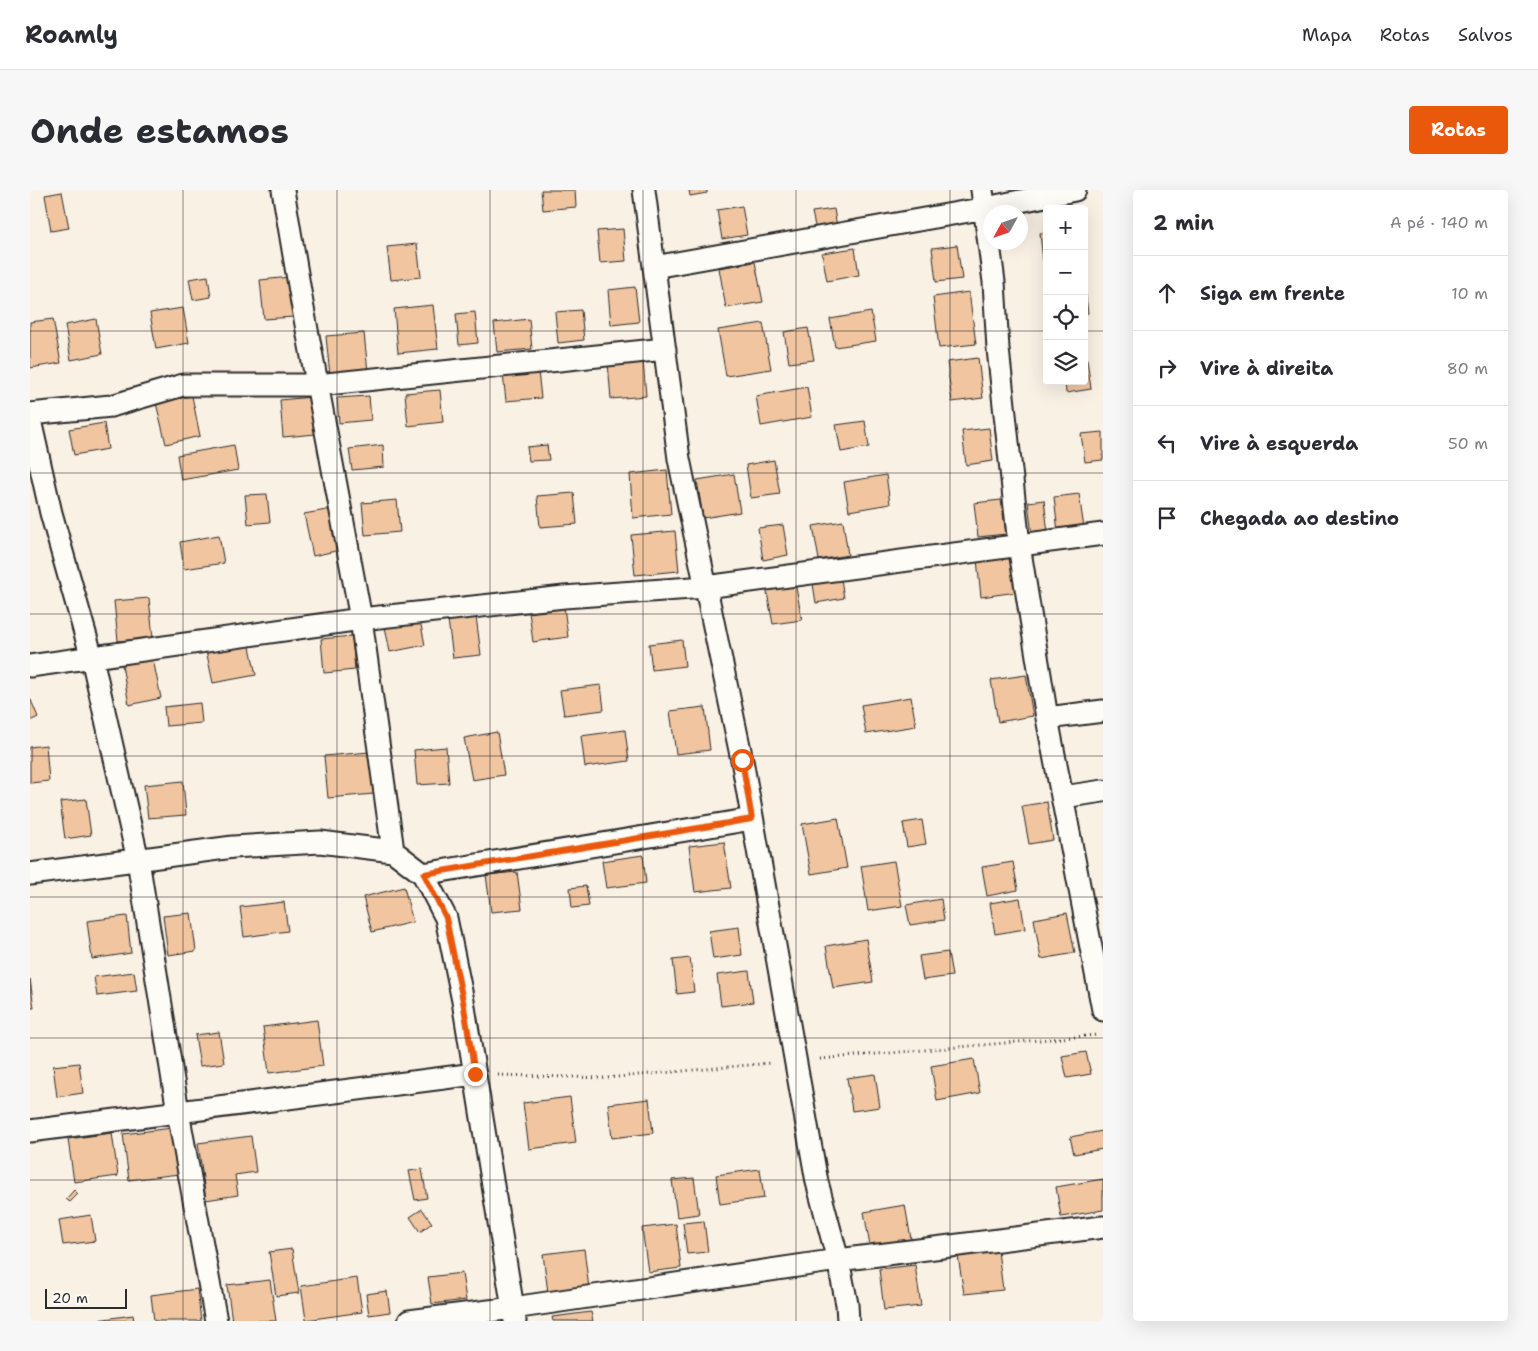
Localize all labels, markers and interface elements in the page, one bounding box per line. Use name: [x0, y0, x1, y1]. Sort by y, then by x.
text: Roamly: [25, 19, 118, 51]
text: Mapa: [1302, 23, 1352, 47]
text: Rotas: [1380, 23, 1430, 47]
text: Salvos: [1458, 23, 1513, 47]
button: Rotas: [1409, 106, 1508, 154]
text: Onde estamos: [30, 107, 289, 154]
north arrow: [983, 205, 1028, 250]
map controls: [1043, 205, 1088, 385]
button: +: [1043, 205, 1088, 250]
text: 2 min: [1153, 209, 1214, 237]
text: A pé · 140 m: [1390, 212, 1488, 233]
button: −: [1043, 250, 1088, 295]
icon: ahead: [1153, 279, 1181, 307]
text: Siga em frente: [1200, 281, 1345, 306]
text: 10 m: [1451, 283, 1488, 304]
button: locate: [1043, 295, 1088, 340]
button: layers: [1043, 340, 1088, 385]
icon: right: [1153, 354, 1181, 382]
text: Vire à direita: [1200, 356, 1333, 381]
text: 80 m: [1447, 358, 1488, 379]
icon: left: [1153, 429, 1181, 457]
text: Vire à esquerda: [1200, 431, 1358, 456]
text: 50 m: [1448, 433, 1488, 454]
icon: arrive: [1153, 504, 1181, 532]
text: Chegada ao destino: [1200, 506, 1399, 531]
route start: [731, 749, 754, 772]
route end: [464, 1063, 487, 1086]
scale bar: [45, 1286, 128, 1309]
text: 20 m: [52, 1289, 88, 1307]

